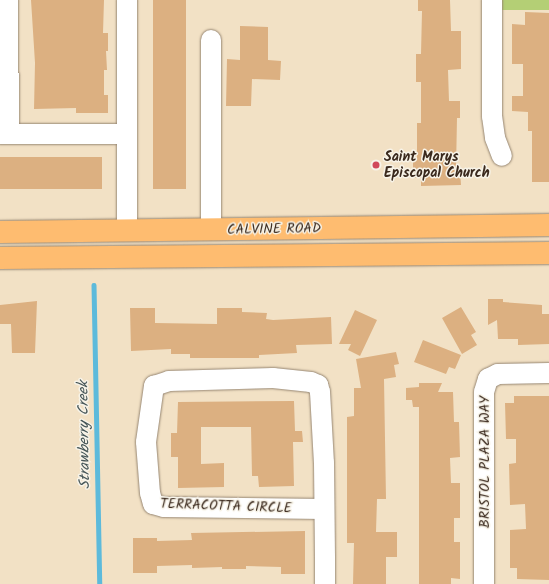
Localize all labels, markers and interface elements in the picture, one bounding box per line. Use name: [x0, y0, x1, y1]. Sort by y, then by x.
place label: Saint Marys Episcopal Church: [384, 149, 490, 182]
marker: Saint Marys Episcopal Church: [371, 160, 381, 170]
street label: CALVINE ROAD: [227, 220, 321, 238]
water label: Strawberry Creek: [75, 381, 95, 489]
street label: BRISTOL PLAZA WAY: [477, 396, 493, 528]
street label: TERRACOTTA CIRCLE: [160, 495, 292, 517]

